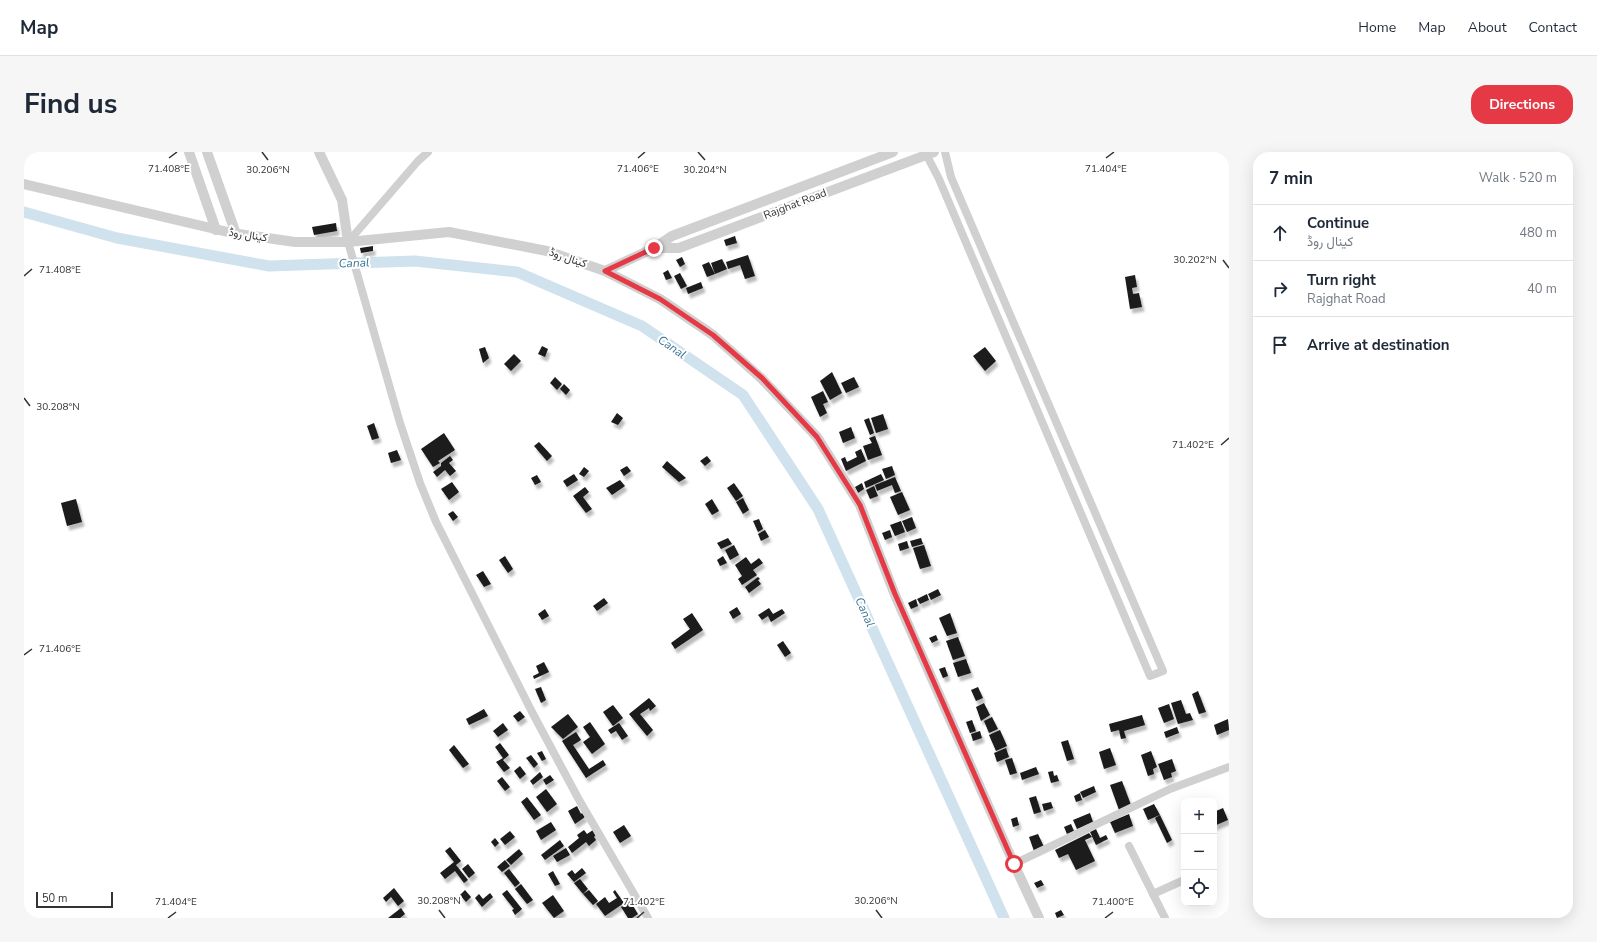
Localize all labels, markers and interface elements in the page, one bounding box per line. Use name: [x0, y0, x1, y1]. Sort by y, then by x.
text: Map: [20, 15, 58, 41]
text: Home: [1358, 18, 1396, 37]
text: Map: [1418, 18, 1446, 37]
text: About: [1468, 18, 1507, 37]
text: Contact: [1529, 18, 1577, 37]
text: Find us: [24, 85, 118, 123]
button: Directions: [1471, 85, 1573, 124]
text: 71.408°E: [148, 162, 190, 176]
text: 71.406°E: [617, 162, 659, 176]
text: 71.404°E: [1085, 162, 1127, 176]
text: 30.206°N: [246, 163, 290, 177]
text: 30.204°N: [683, 163, 727, 177]
text: 7 min: [1269, 167, 1313, 190]
text: Walk · 520 m: [1479, 169, 1557, 187]
street label: Rajghat Road: [761, 185, 829, 223]
text: Continue: [1307, 213, 1369, 233]
icon: ahead: [1269, 222, 1291, 244]
text: 480 m: [1519, 224, 1557, 242]
street label: کینال روڈ: [228, 225, 269, 245]
text: کینال روڈ: [1307, 233, 1353, 251]
route end: [645, 239, 663, 257]
street label: کینال روڈ: [547, 245, 589, 271]
text: 30.202°N: [1173, 253, 1217, 267]
water label: Canal: [338, 254, 370, 272]
text: 71.408°E: [39, 263, 81, 277]
text: Turn right: [1307, 270, 1376, 290]
icon: right: [1269, 278, 1291, 300]
text: 40 m: [1527, 280, 1557, 298]
text: Rajghat Road: [1307, 290, 1386, 308]
water label: Canal: [655, 332, 690, 363]
icon: arrive: [1269, 334, 1291, 356]
text: Arrive at destination: [1307, 335, 1450, 355]
text: 30.208°N: [36, 400, 80, 414]
text: 71.402°E: [1172, 438, 1214, 452]
water label: Canal: [851, 595, 879, 630]
text: 71.406°E: [39, 642, 81, 656]
map controls: [1181, 798, 1217, 906]
button: +: [1181, 798, 1217, 834]
button: −: [1181, 834, 1217, 870]
route start: [1005, 855, 1023, 873]
button: locate: [1181, 870, 1217, 906]
scale bar: [36, 890, 113, 909]
text: 50 m: [42, 891, 67, 906]
text: 30.208°N: [417, 894, 461, 908]
text: 30.206°N: [854, 894, 898, 908]
text: 71.404°E: [155, 895, 197, 909]
text: 71.402°E: [623, 895, 665, 909]
text: 71.400°E: [1092, 895, 1134, 909]

